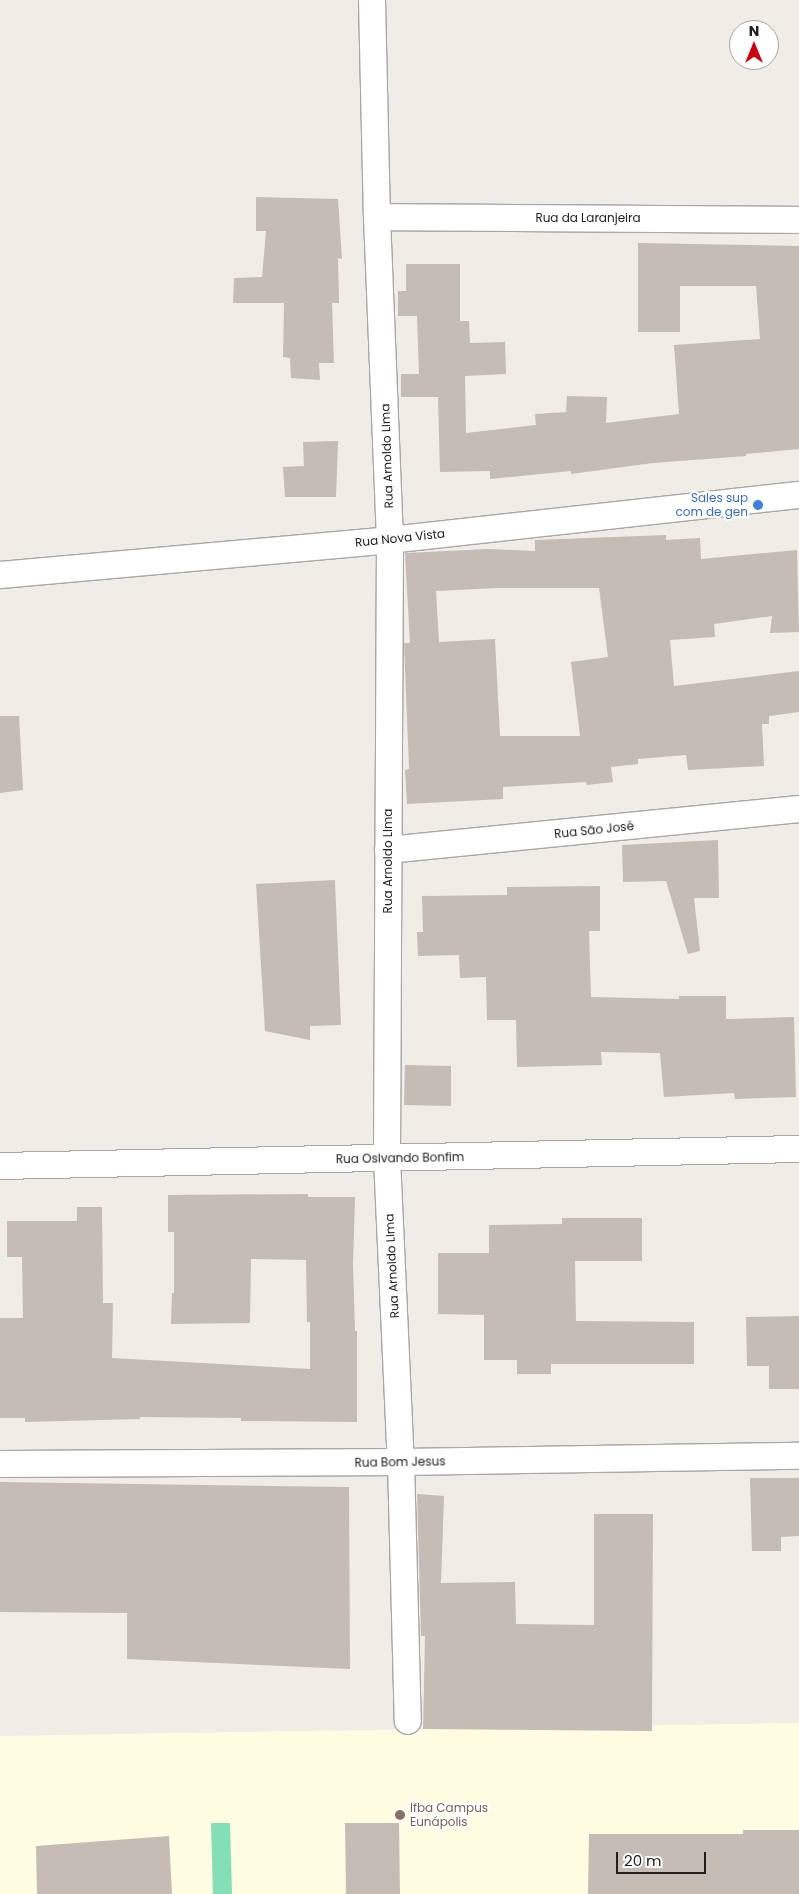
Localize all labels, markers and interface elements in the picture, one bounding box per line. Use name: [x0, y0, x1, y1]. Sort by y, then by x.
north arrow: [729, 20, 779, 70]
text: N: [749, 21, 759, 41]
street label: Rua da Laranjeira: [535, 211, 641, 225]
street label: Rua Arnoldo LIma: [378, 403, 396, 509]
place label: Sales sup com de gen: [675, 491, 748, 519]
marker: Sales sup com de gen: [752, 499, 764, 511]
street label: Rua Nova Vista: [354, 526, 446, 550]
street label: Rua Arnoldo LIma: [381, 809, 395, 913]
street label: Rua São José: [553, 819, 635, 841]
street label: Rua Oslvando Bonfim: [336, 1150, 464, 1166]
street label: Rua Arnoldo LIma: [382, 1213, 402, 1319]
street label: Rua Bom Jesus: [354, 1454, 446, 1470]
place label: Ifba Campus Eunápolis: [410, 1801, 488, 1829]
marker: Ifba Campus Eunápolis: [394, 1809, 406, 1821]
scale bar: [619, 1842, 709, 1874]
text: 20 m: [624, 1850, 662, 1871]

